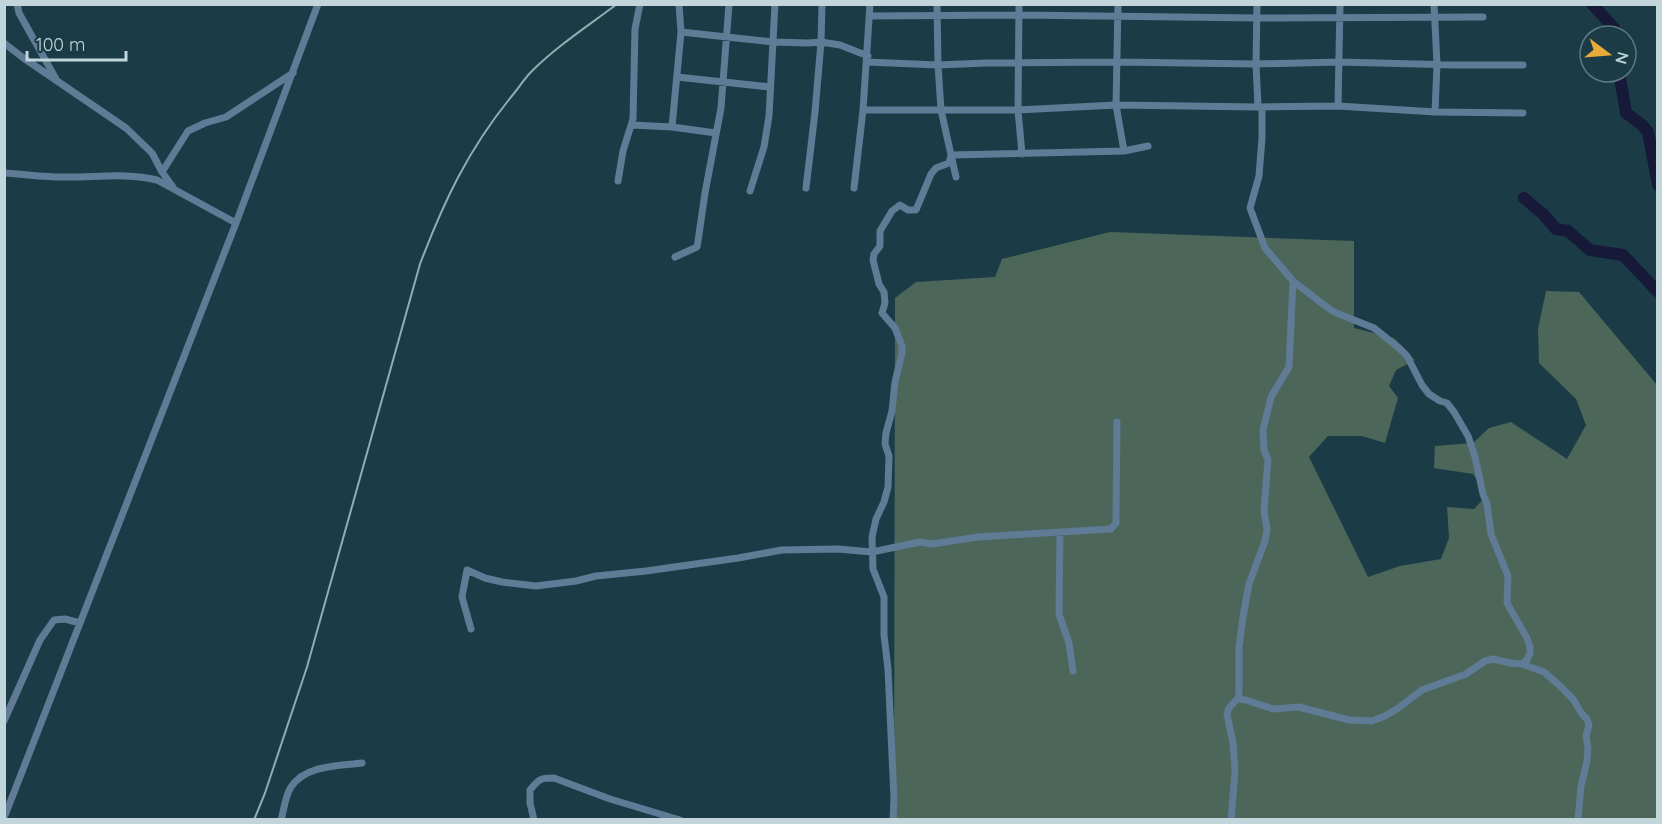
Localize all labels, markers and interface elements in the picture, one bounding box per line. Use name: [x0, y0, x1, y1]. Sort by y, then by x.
scale bar: [27, 24, 126, 62]
north arrow: [1578, 24, 1638, 84]
text: 100 m: [36, 33, 85, 56]
text: N: [1611, 50, 1634, 67]

